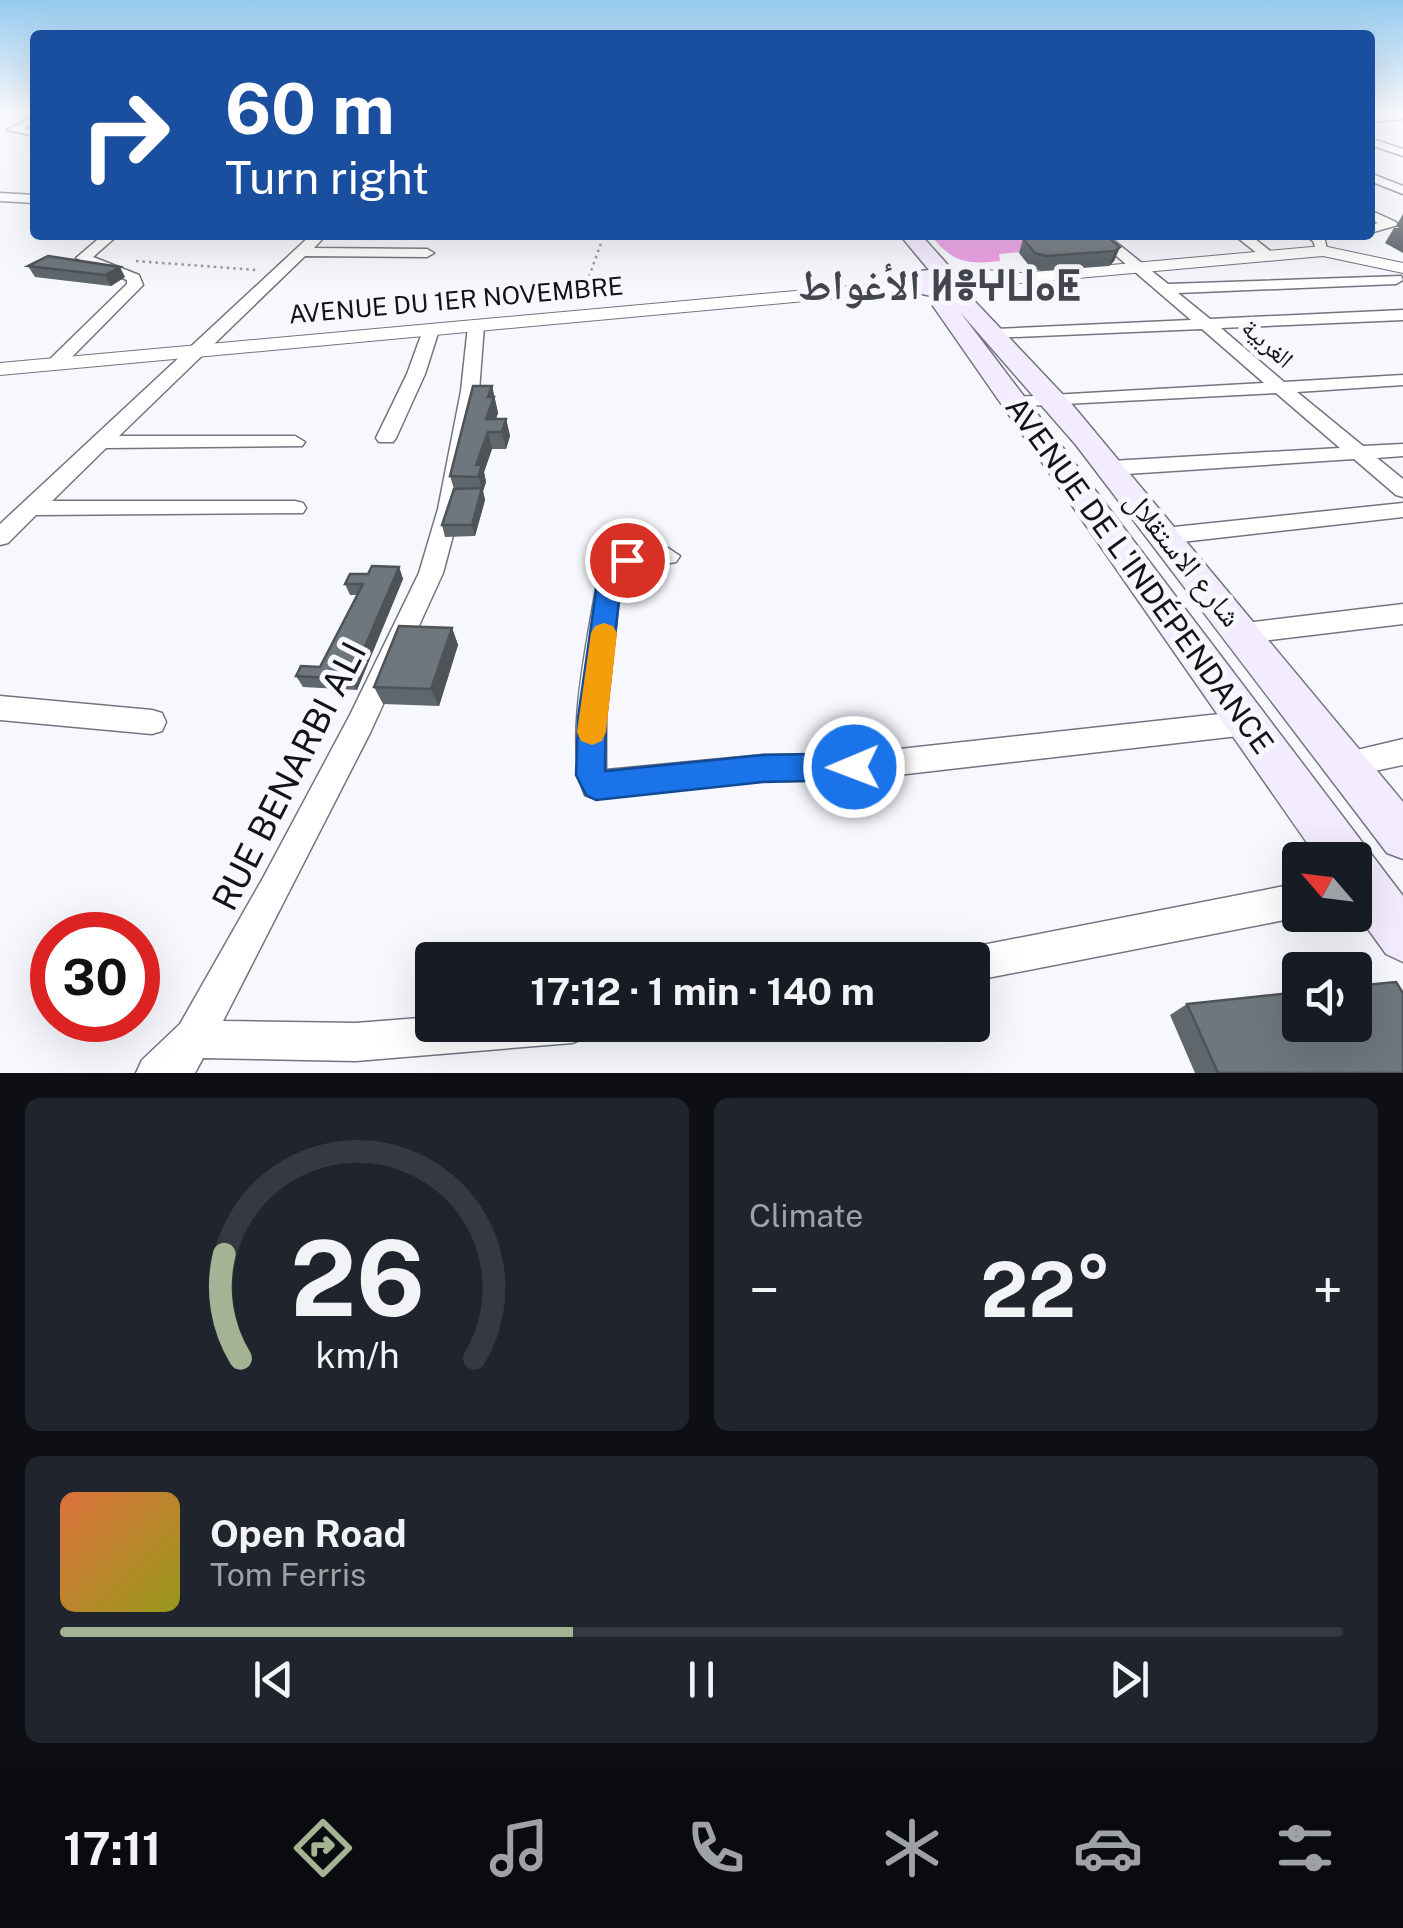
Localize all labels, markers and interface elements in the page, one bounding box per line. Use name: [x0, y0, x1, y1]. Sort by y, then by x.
text: 60 m: [225, 67, 395, 150]
icon: right: [60, 70, 190, 200]
text: Turn right: [225, 151, 429, 204]
district label: الأغواط ⵍⴻⵖⵡⴰⵟ: [798, 260, 1082, 309]
street label: AVENUE DU 1ER NOVEMBRE: [287, 270, 625, 330]
street label: الغربية: [1236, 312, 1300, 374]
street label: AVENUE DE L'INDÉPENDANCE: [998, 390, 1282, 760]
street label: شارع الاستقلال: [1116, 482, 1250, 635]
pin: [585, 518, 670, 603]
icon: arrive: [600, 533, 655, 588]
street label: RUE BENARBI ALI: [204, 635, 374, 917]
position arrow: [802, 715, 906, 819]
north arrow: [1282, 842, 1372, 932]
map controls: [1282, 842, 1372, 1042]
speed limit sign: 30: [30, 912, 160, 1042]
button: sound: [1282, 952, 1372, 1042]
text: 17:12 · 1 min · 140 m: [530, 969, 875, 1014]
text: Climate: [749, 1197, 863, 1234]
text: 26: [290, 1217, 424, 1339]
text: 22°: [981, 1246, 1111, 1334]
text: −: [749, 1258, 780, 1322]
text: +: [1313, 1258, 1343, 1322]
text: km/h: [315, 1334, 399, 1376]
text: Open Road: [210, 1511, 407, 1556]
text: Tom Ferris: [210, 1556, 366, 1593]
icon: previous: [246, 1652, 301, 1707]
icon: pause: [674, 1652, 729, 1707]
icon: next: [1102, 1652, 1157, 1707]
icon: directions: [288, 1813, 358, 1883]
icon: music: [484, 1813, 554, 1883]
icon: phone: [681, 1813, 751, 1883]
icon: climate: [877, 1813, 947, 1883]
icon: car: [1073, 1813, 1143, 1883]
icon: filters: [1270, 1813, 1340, 1883]
text: 17:11: [63, 1822, 161, 1875]

